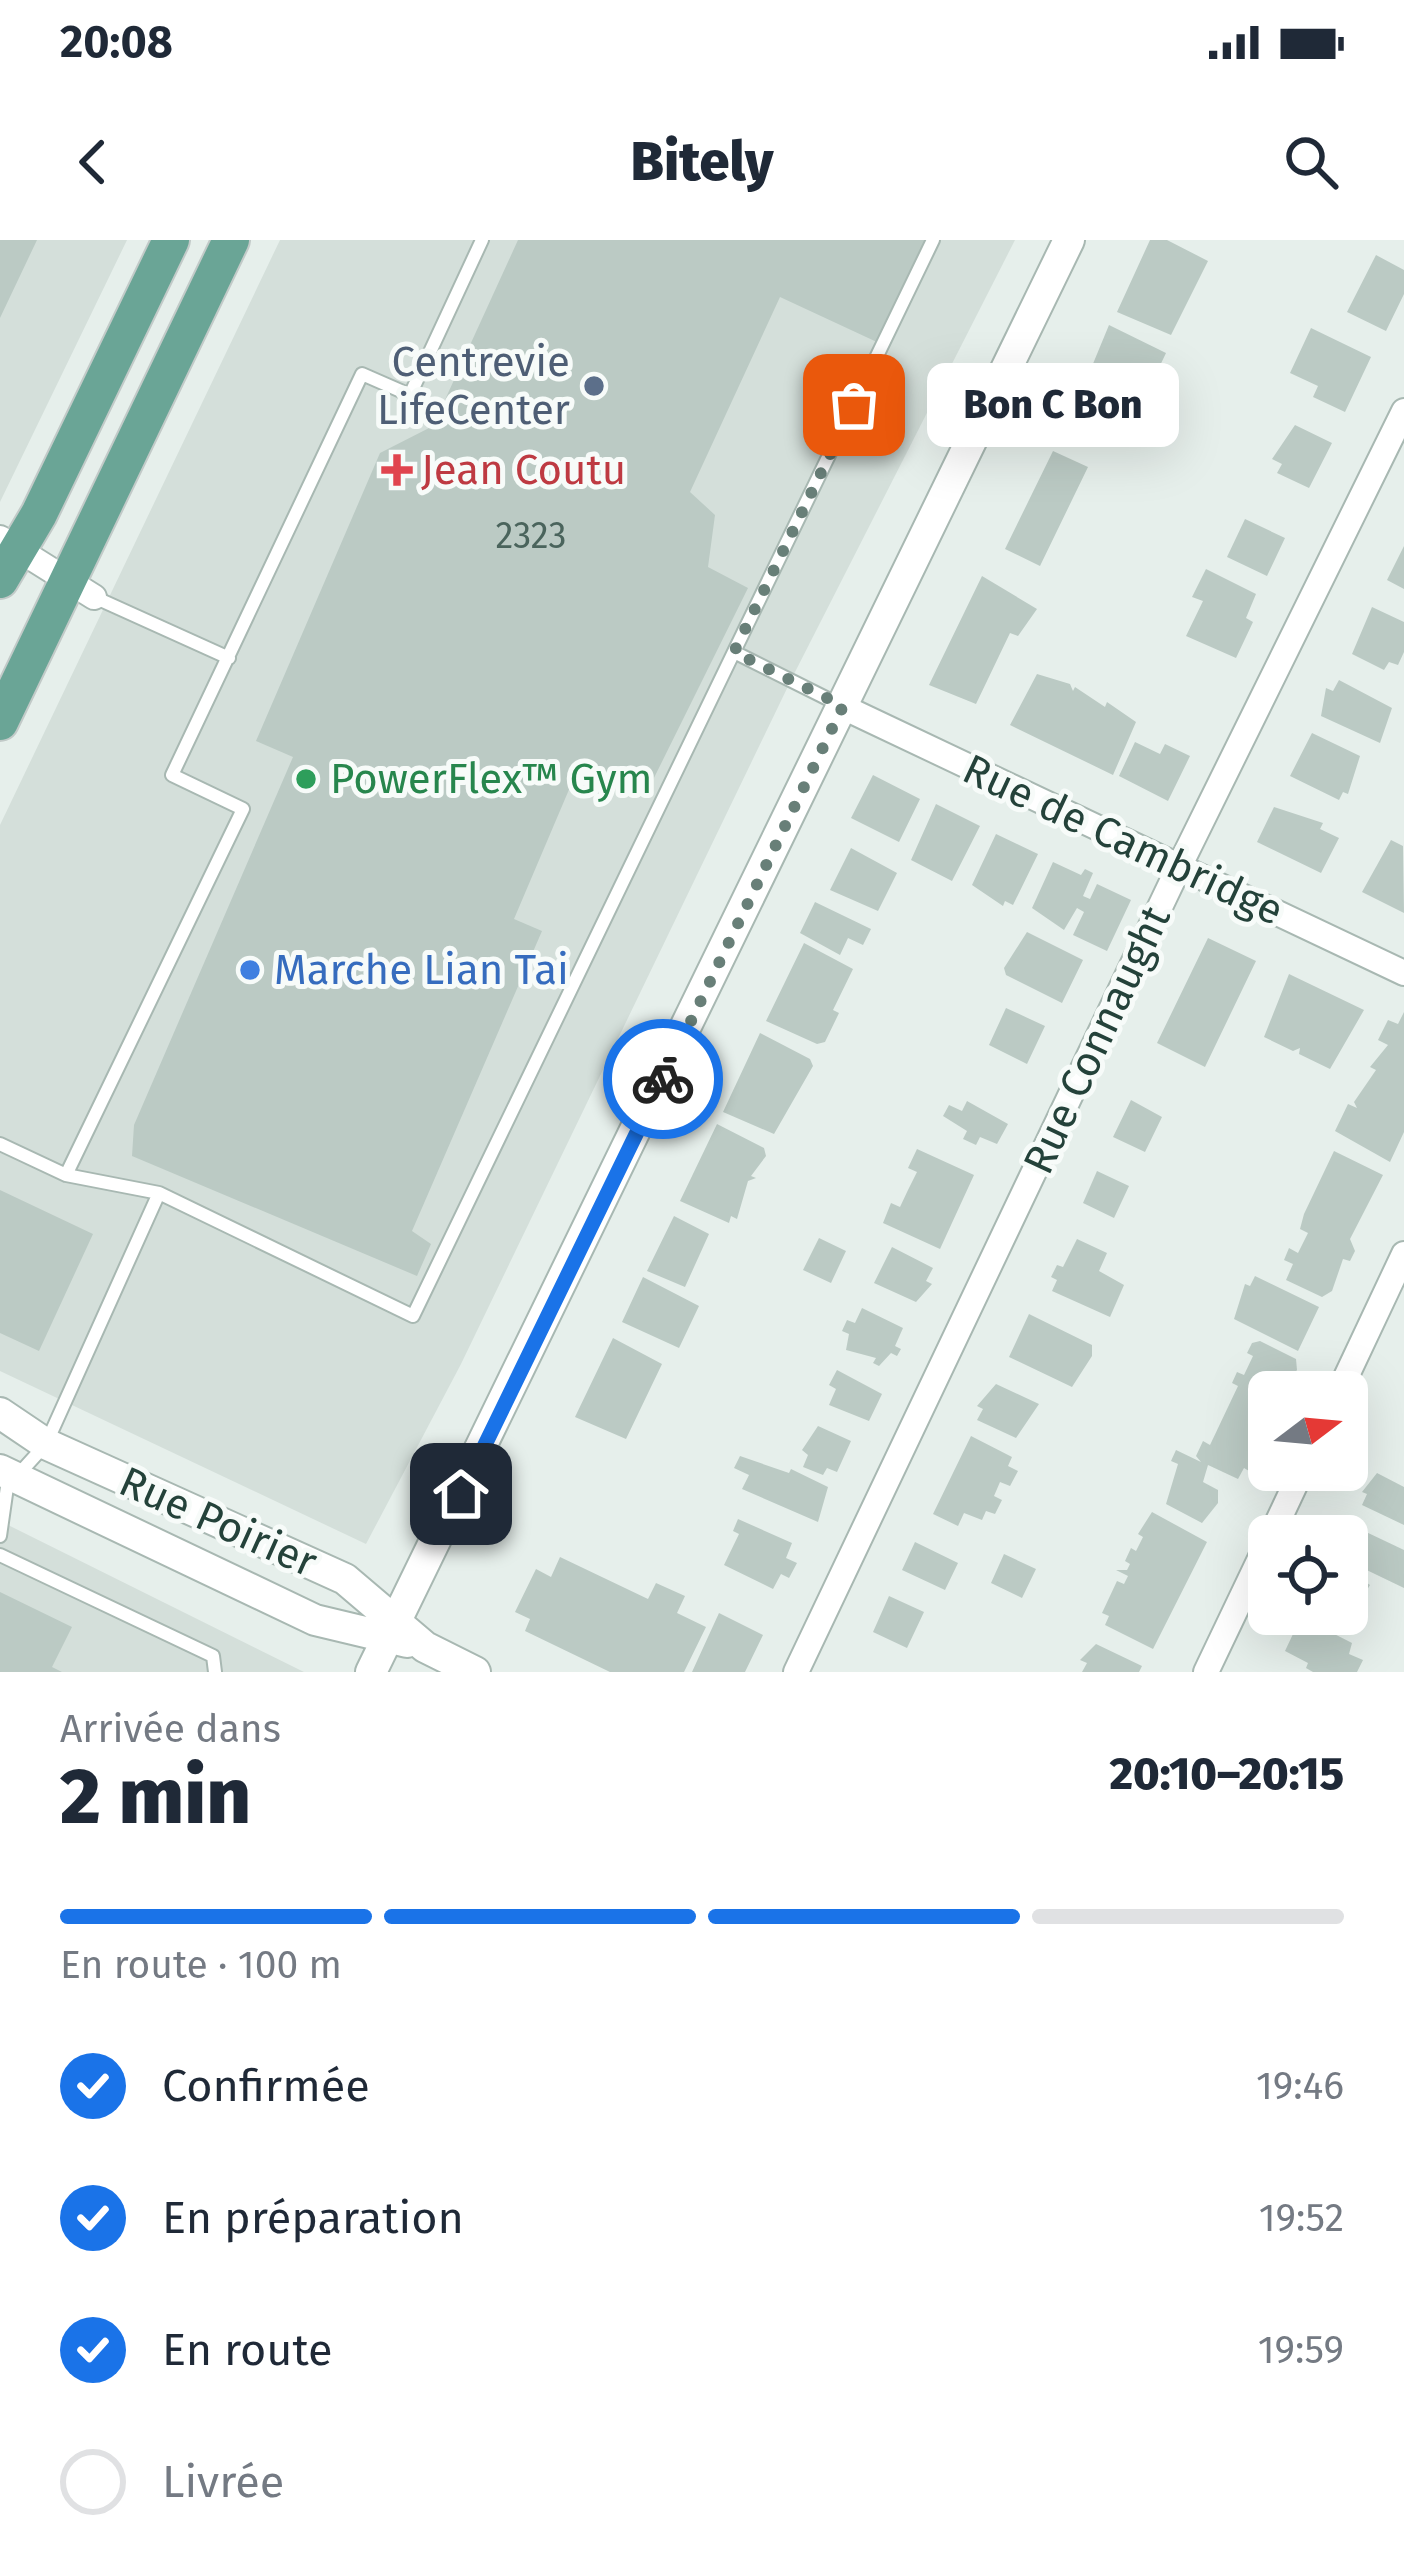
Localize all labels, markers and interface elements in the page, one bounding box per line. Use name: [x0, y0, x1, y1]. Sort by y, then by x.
text: 20:08: [60, 15, 173, 69]
icon: back: [60, 129, 126, 195]
icon: search: [1278, 129, 1344, 195]
text: Bitely: [631, 130, 773, 194]
place label: Centrevie LifeCenter: [377, 337, 570, 435]
pin: [803, 354, 905, 456]
callout: Bon C Bon: [926, 363, 1178, 447]
icon: bag: [821, 372, 887, 438]
marker: Centrevie LifeCenter: [581, 373, 607, 399]
text: Bon C Bon: [963, 382, 1143, 428]
place label: Jean Coutu: [421, 445, 626, 495]
marker: Jean Coutu: [384, 457, 410, 483]
house number: 2323: [496, 514, 566, 558]
street label: Rue de Cambridge: [955, 744, 1291, 936]
place label: PowerFlex™ Gym: [330, 754, 653, 804]
marker: PowerFlex™ Gym: [293, 766, 319, 792]
street label: Rue Connaught: [1013, 898, 1181, 1182]
place label: Marche Lian Tai: [274, 945, 569, 995]
marker: Marche Lian Tai: [237, 957, 263, 983]
courier: [603, 1019, 723, 1139]
icon: bike: [630, 1046, 696, 1112]
north arrow: [1248, 1371, 1368, 1491]
map controls: [1248, 1371, 1368, 1635]
pin: [410, 1443, 512, 1545]
street label: Rue Poirier: [112, 1456, 324, 1588]
icon: home: [428, 1461, 494, 1527]
button: locate: [1248, 1515, 1368, 1635]
text: Arrivée dans: [60, 1706, 281, 1752]
text: 20:10–20:15: [1109, 1747, 1344, 1801]
text: 2 min: [60, 1750, 251, 1844]
text: En route · 100 m: [60, 1942, 342, 1988]
icon: check: [60, 2053, 126, 2119]
text: Confirmée: [162, 2059, 370, 2113]
text: 19:46: [1256, 2063, 1344, 2109]
icon: check: [60, 2185, 126, 2251]
text: En préparation: [162, 2191, 464, 2245]
text: 19:52: [1259, 2195, 1344, 2241]
icon: check: [60, 2317, 126, 2383]
text: En route: [162, 2323, 333, 2377]
text: 19:59: [1258, 2327, 1344, 2373]
text: Livrée: [162, 2455, 284, 2509]

